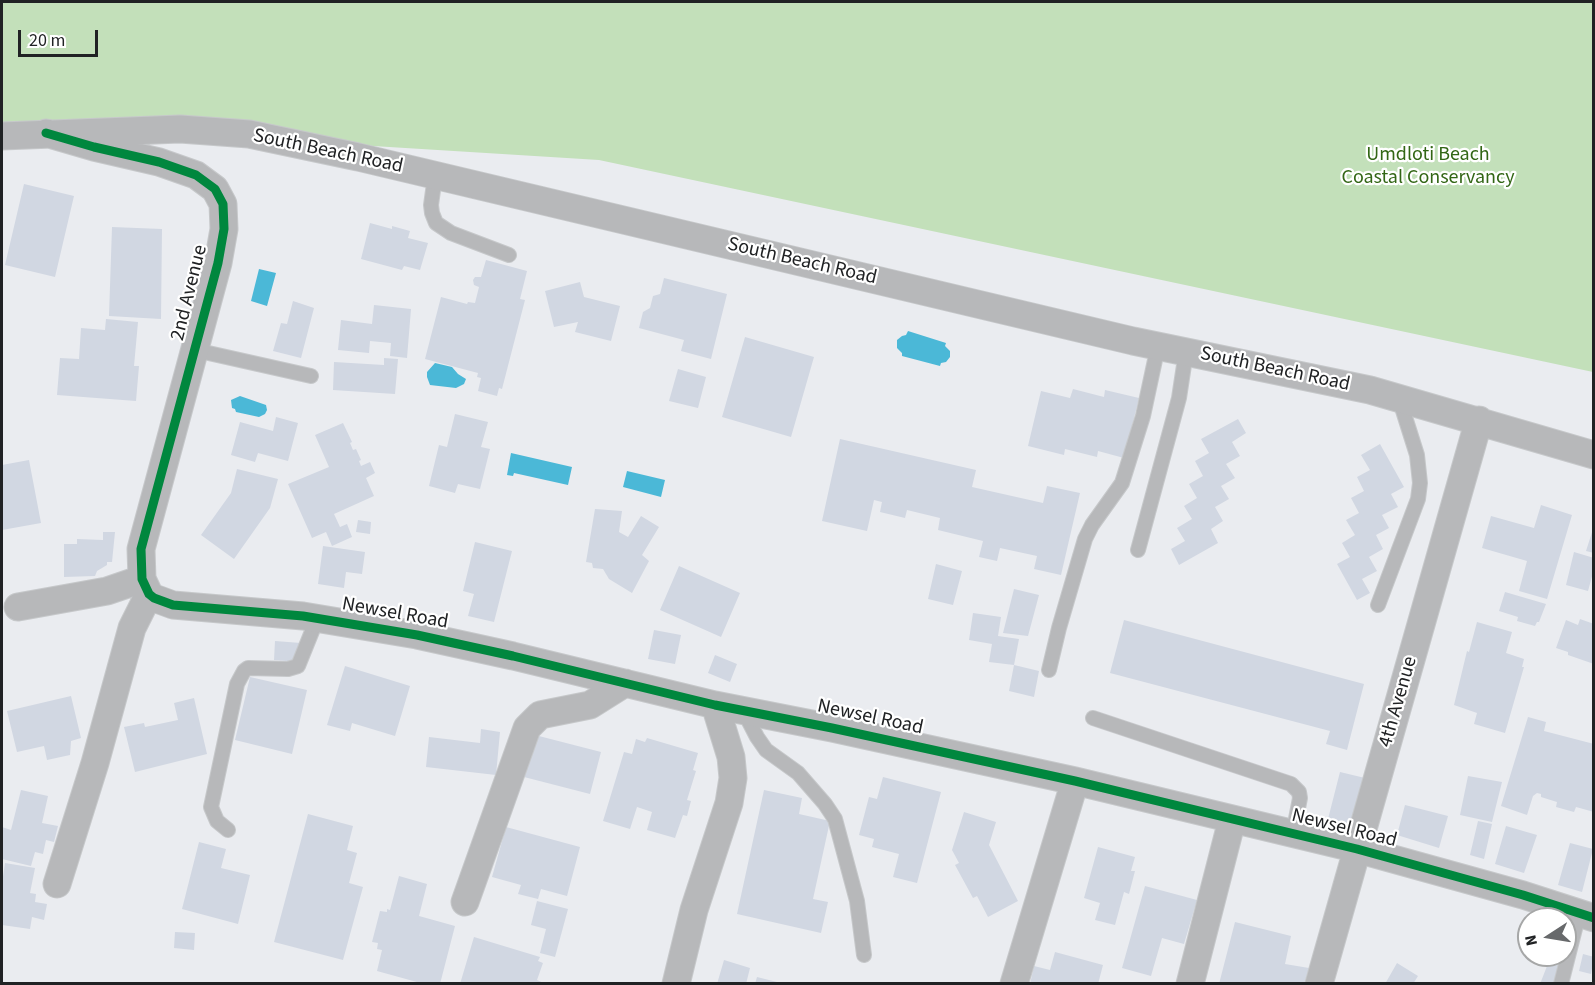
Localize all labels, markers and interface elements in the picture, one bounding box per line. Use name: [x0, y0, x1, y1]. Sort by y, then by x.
scale bar: [21, 18, 100, 56]
text: 20 m: [29, 28, 65, 53]
street label: South Beach Road: [251, 124, 405, 180]
park label: Umdloti Beach Coastal Conservancy: [1341, 144, 1515, 191]
street label: South Beach Road: [725, 233, 879, 291]
street label: 2nd Avenue: [167, 243, 213, 343]
street label: South Beach Road: [1198, 342, 1352, 398]
street label: Newsel Road: [340, 593, 450, 635]
street label: 4th Avenue: [1375, 654, 1423, 750]
street label: Newsel Road: [815, 695, 925, 741]
street label: Newsel Road: [1289, 804, 1399, 854]
north arrow: [1517, 907, 1577, 967]
text: N: [1519, 933, 1543, 948]

